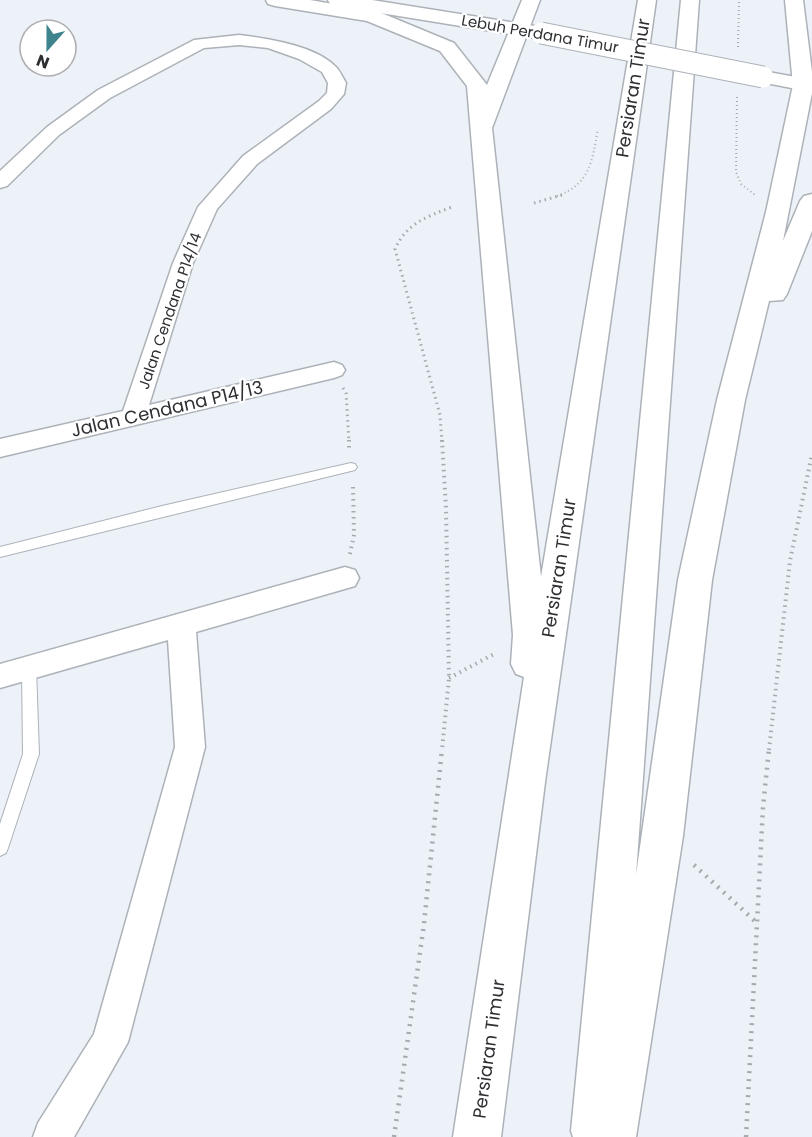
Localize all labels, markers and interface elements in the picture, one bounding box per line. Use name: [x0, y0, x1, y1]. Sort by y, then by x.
street label: Lebuh Perdana Timur: [460, 9, 621, 58]
street label: Persiaran Timur: [609, 16, 656, 159]
north arrow: [18, 18, 78, 78]
text: N: [33, 49, 53, 74]
street label: Jalan Cendana P14/14: [133, 230, 206, 392]
street label: Jalan Cendana P14/13: [68, 374, 265, 443]
street label: Persiaran Timur: [535, 496, 582, 639]
street label: Persiaran Timur: [466, 977, 511, 1120]

